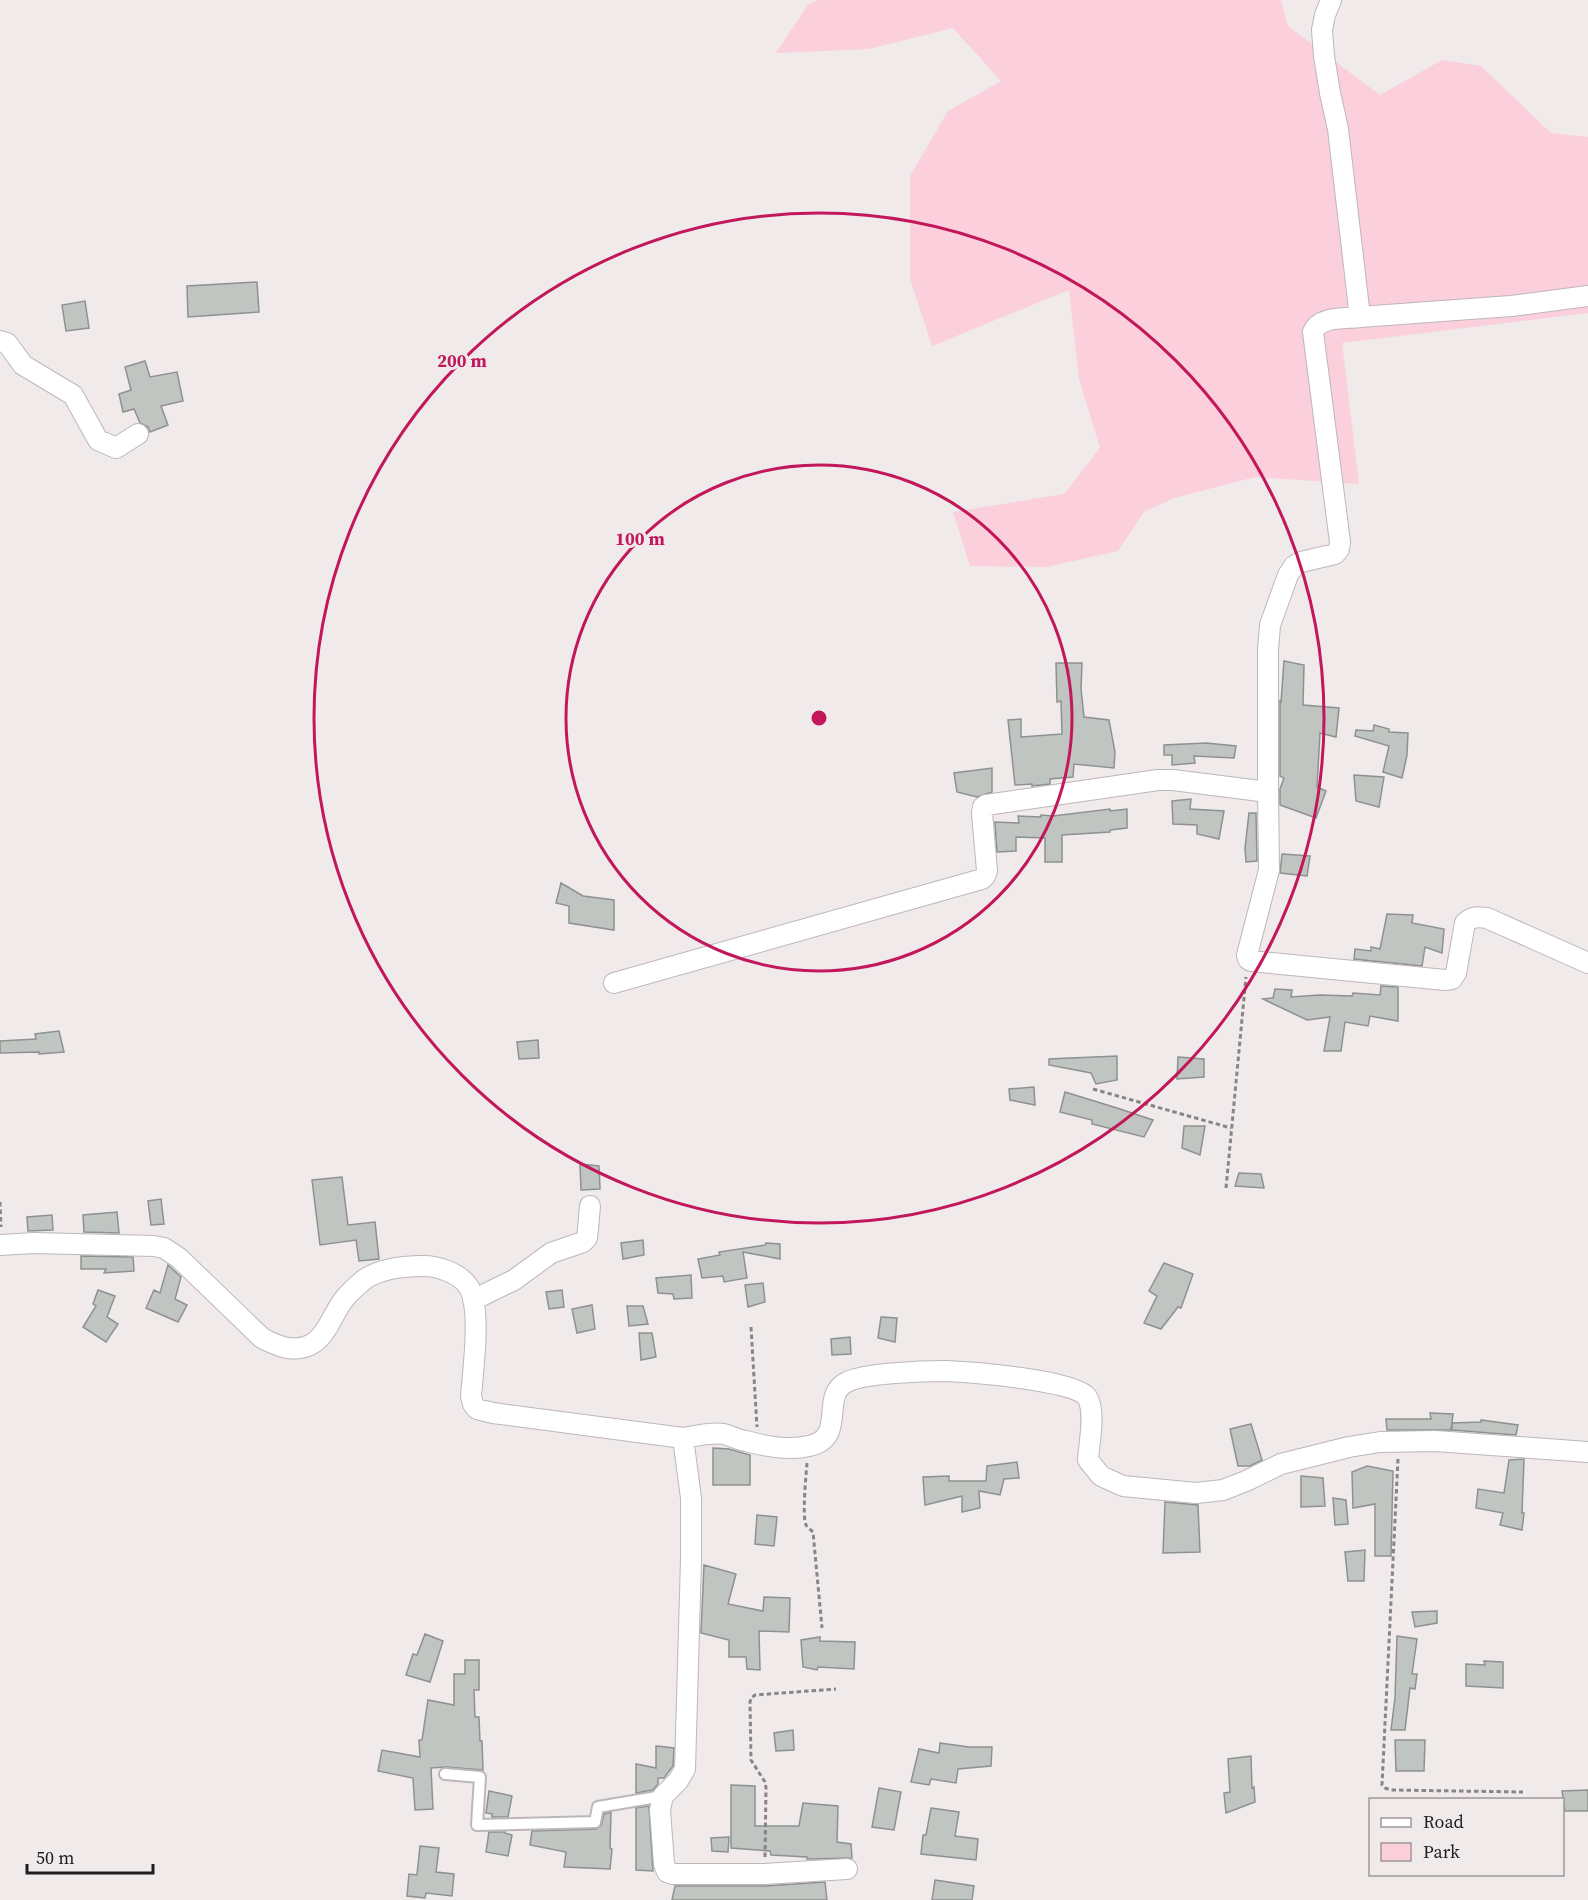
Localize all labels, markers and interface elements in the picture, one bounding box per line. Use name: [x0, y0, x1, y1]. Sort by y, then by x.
text: 200 m: [437, 348, 487, 373]
text: 100 m: [615, 526, 665, 551]
centre of rings: [809, 708, 829, 728]
legend: [1369, 1798, 1564, 1876]
text: Road: [1423, 1809, 1464, 1834]
scale bar: [27, 1837, 153, 1875]
text: Park: [1423, 1839, 1460, 1864]
text: 50 m: [36, 1845, 74, 1870]

